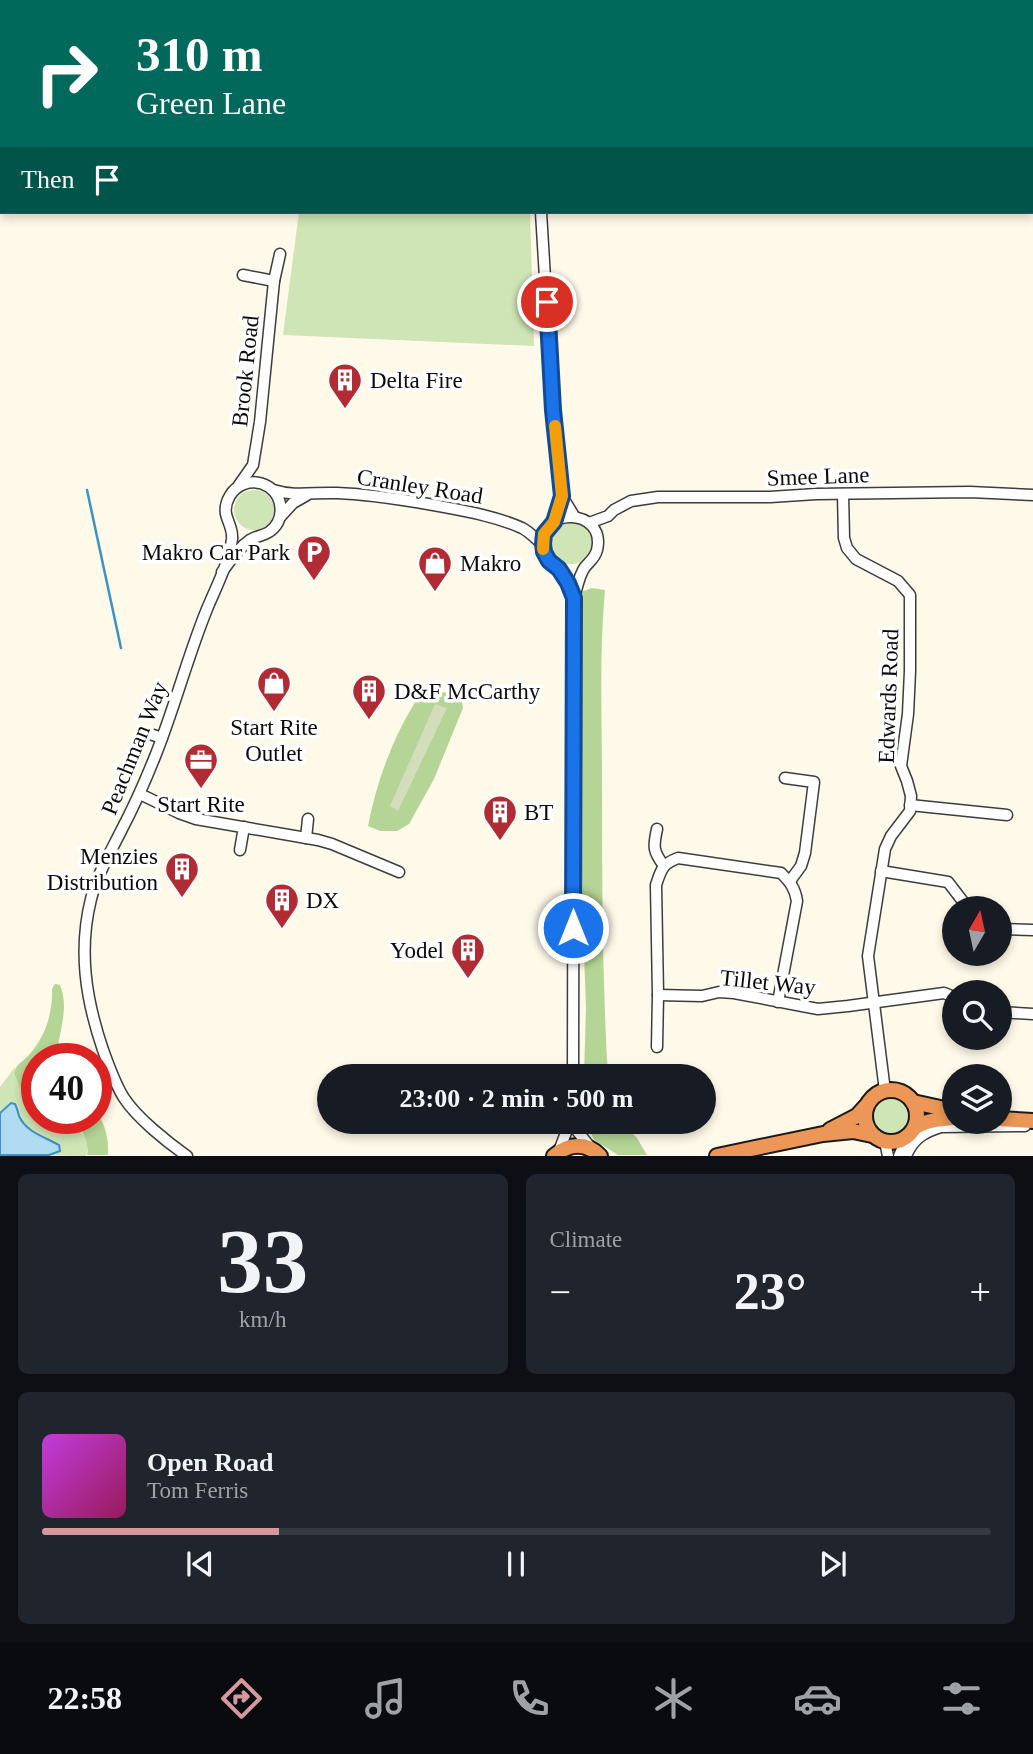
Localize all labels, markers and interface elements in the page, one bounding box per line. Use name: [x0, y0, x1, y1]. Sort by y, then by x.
text: 310 m: [136, 27, 263, 82]
icon: right: [21, 28, 112, 119]
text: Green Lane: [136, 85, 286, 121]
icon: arrive: [88, 161, 126, 199]
text: Then: [21, 165, 74, 194]
pin: [517, 272, 577, 332]
icon: arrive: [528, 283, 566, 321]
street label: Brook Road: [227, 314, 264, 428]
building icon: Delta Fire: [326, 361, 364, 410]
place label: Delta Fire: [370, 368, 463, 393]
street label: Smee Lane: [766, 462, 870, 491]
street label: Cranley Road: [355, 464, 485, 509]
parking icon: Makro Car Park: [295, 533, 333, 582]
place label: Makro Car Park: [142, 540, 290, 565]
shop icon: Makro: [416, 544, 454, 593]
place label: Makro: [460, 551, 521, 576]
street label: Edwards Road: [874, 628, 903, 764]
shop icon: Start Rite Outlet: [255, 664, 293, 713]
building icon: D&F McCarthy: [350, 672, 388, 721]
street label: Peachman Way: [96, 677, 173, 818]
place label: D&F McCarthy: [394, 679, 541, 704]
place label: Start Rite Outlet: [230, 715, 318, 766]
office icon: Start Rite: [182, 741, 220, 790]
place label: Start Rite: [157, 792, 245, 817]
building icon: BT: [481, 793, 519, 842]
place label: BT: [524, 800, 553, 825]
place label: Menzies Distribution: [47, 844, 158, 895]
building icon: Menzies Distribution: [163, 850, 201, 899]
building icon: DX: [263, 881, 301, 930]
place label: DX: [306, 888, 340, 913]
position arrow: [536, 891, 610, 965]
north arrow: [942, 896, 1012, 966]
map controls: [942, 896, 1012, 1134]
building icon: Yodel: [449, 931, 487, 980]
place label: Yodel: [390, 938, 444, 963]
street label: Tillet Way: [719, 965, 817, 1000]
button: search: [942, 980, 1012, 1050]
speed limit sign: 40: [21, 1043, 112, 1134]
button: layers: [942, 1064, 1012, 1134]
text: 23:00 · 2 min · 500 m: [400, 1084, 634, 1113]
text: 33: [217, 1211, 308, 1312]
text: Climate: [550, 1227, 622, 1252]
text: 23°: [734, 1263, 807, 1320]
text: −: [550, 1271, 571, 1313]
text: +: [970, 1271, 991, 1313]
text: km/h: [239, 1307, 286, 1332]
text: Open Road: [147, 1448, 273, 1477]
text: Tom Ferris: [147, 1478, 248, 1503]
icon: previous: [181, 1545, 219, 1583]
icon: pause: [497, 1545, 535, 1583]
icon: next: [814, 1545, 852, 1583]
icon: directions: [217, 1674, 266, 1723]
icon: music: [361, 1674, 410, 1723]
icon: phone: [505, 1674, 554, 1723]
icon: climate: [649, 1674, 698, 1723]
icon: car: [793, 1674, 842, 1723]
icon: filters: [937, 1674, 986, 1723]
text: 22:58: [47, 1680, 122, 1716]

